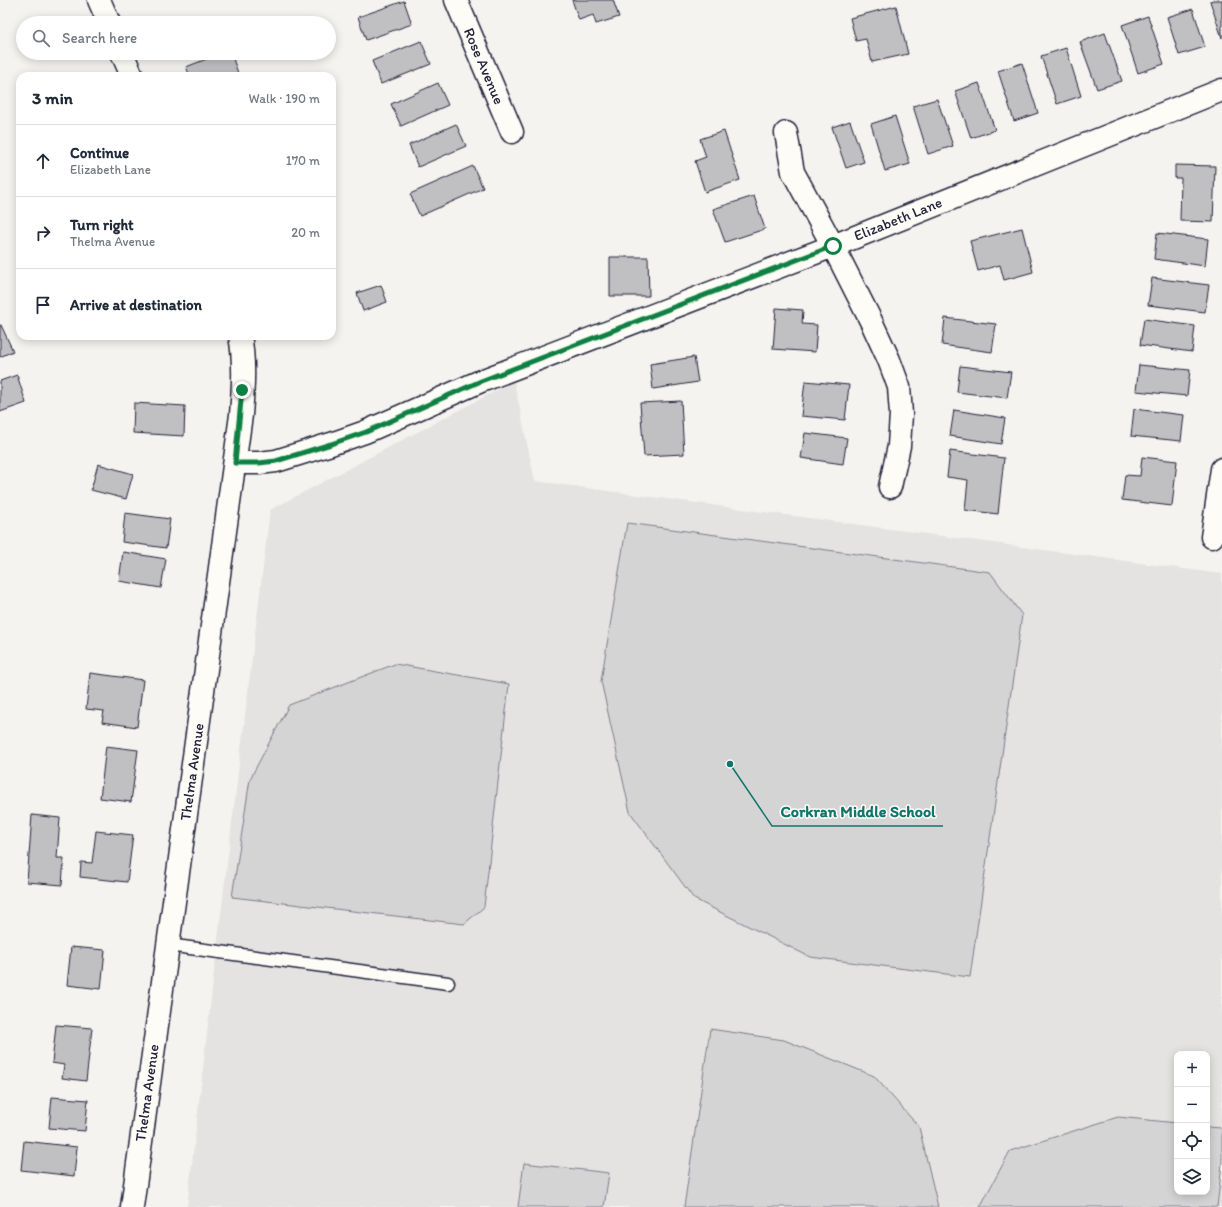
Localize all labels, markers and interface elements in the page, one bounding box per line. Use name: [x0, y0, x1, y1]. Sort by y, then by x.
search box: [16, 16, 336, 60]
street label: Rose Avenue: [460, 25, 508, 107]
icon: search: [30, 27, 52, 49]
text: Search here: [62, 29, 137, 47]
text: 3 min: [32, 88, 73, 108]
text: Walk · 190 m: [249, 91, 320, 106]
text: Continue: [70, 144, 129, 162]
icon: ahead: [32, 150, 54, 172]
text: 170 m: [286, 153, 320, 168]
text: Elizabeth Lane: [70, 162, 151, 177]
street label: Elizabeth Lane: [851, 193, 945, 245]
text: Turn right: [70, 216, 134, 234]
icon: right: [32, 222, 54, 244]
text: 20 m: [291, 225, 320, 240]
text: Thelma Avenue: [70, 234, 155, 249]
route start: [824, 237, 842, 255]
icon: arrive: [32, 294, 54, 316]
text: Arrive at destination: [70, 296, 202, 314]
route end: [233, 381, 251, 399]
street label: Thelma Avenue: [176, 722, 208, 822]
callout: Corkran Middle School: [772, 798, 943, 826]
text: Corkran Middle School: [780, 802, 936, 821]
street label: Thelma Avenue: [131, 1043, 163, 1143]
map controls: [1174, 1051, 1210, 1195]
button: +: [1174, 1051, 1210, 1087]
button: −: [1174, 1087, 1210, 1123]
button: locate: [1174, 1123, 1210, 1159]
button: layers: [1174, 1159, 1210, 1195]

